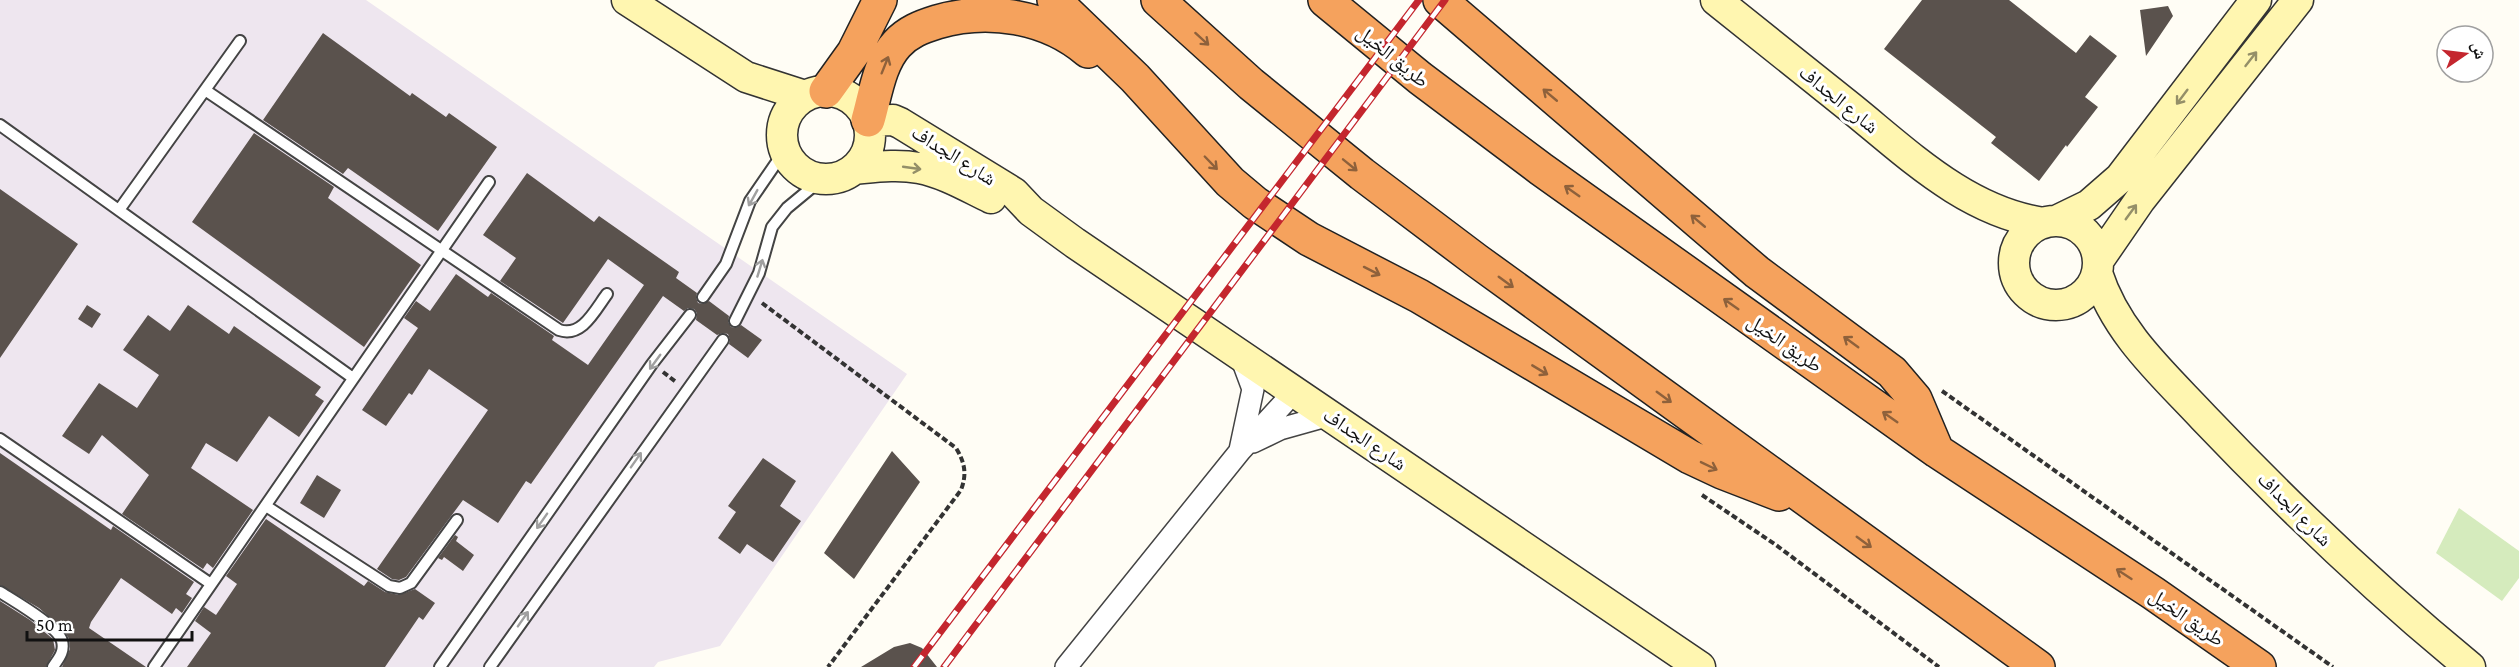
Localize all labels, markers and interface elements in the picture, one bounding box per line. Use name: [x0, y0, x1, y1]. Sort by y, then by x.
street label: طريق الخيل: [1352, 20, 1433, 92]
north arrow: [2435, 24, 2495, 84]
one-way arrow: [1194, 32, 1209, 46]
text: ش: [2468, 40, 2489, 61]
one-way arrow: [2245, 51, 2258, 67]
one-way arrow: [880, 56, 891, 74]
street label: شارع الجداف: [1794, 60, 1883, 139]
one-way arrow: [1542, 88, 1558, 101]
one-way arrow: [2176, 88, 2189, 104]
street label: شارع الجداف: [907, 120, 1000, 191]
one-way arrow: [1204, 155, 1218, 170]
one-way arrow: [1342, 158, 1358, 171]
one-way arrow: [902, 162, 922, 173]
one-way arrow: [1564, 185, 1580, 197]
one-way arrow: [747, 189, 758, 207]
one-way arrow: [2125, 205, 2137, 221]
one-way arrow: [1691, 214, 1706, 228]
one-way arrow: [755, 259, 766, 278]
one-way arrow: [1362, 266, 1380, 278]
one-way arrow: [1498, 276, 1514, 288]
one-way arrow: [1723, 298, 1739, 310]
street label: طريق الخيل: [1743, 309, 1827, 378]
one-way arrow: [1844, 336, 1860, 348]
one-way arrow: [648, 353, 661, 369]
one-way arrow: [1531, 364, 1548, 376]
one-way arrow: [1656, 390, 1672, 403]
street label: شارع الجداف: [1318, 403, 1411, 476]
one-way arrow: [1882, 411, 1898, 423]
one-way arrow: [630, 452, 642, 469]
one-way arrow: [1700, 461, 1718, 473]
street label: شارع الجداف: [2252, 468, 2336, 552]
one-way arrow: [536, 513, 548, 529]
one-way arrow: [1856, 536, 1872, 549]
one-way arrow: [2116, 568, 2133, 580]
street label: طريق الخيل: [2145, 583, 2229, 652]
scale bar: [27, 604, 192, 642]
one-way arrow: [517, 612, 530, 628]
text: 50 m: [36, 615, 73, 635]

